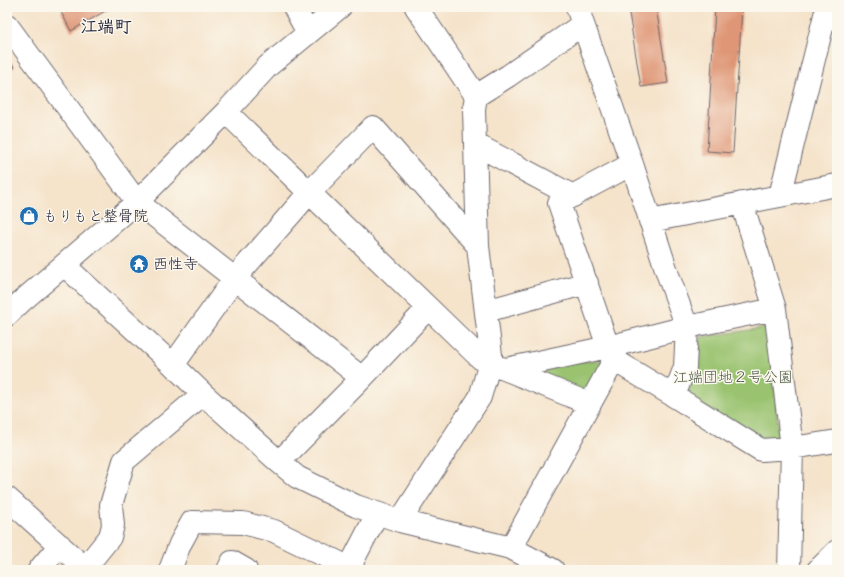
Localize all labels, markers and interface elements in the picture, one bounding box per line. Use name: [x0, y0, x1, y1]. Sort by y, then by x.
district label: 江端町: [81, 15, 132, 39]
shop icon: もりもと整骨院: [18, 205, 40, 227]
place label: もりもと整骨院: [43, 206, 148, 227]
temple icon: 西性寺: [128, 253, 150, 275]
place label: 西性寺: [153, 254, 198, 275]
park label: 江端団地２号公園: [673, 367, 793, 388]

